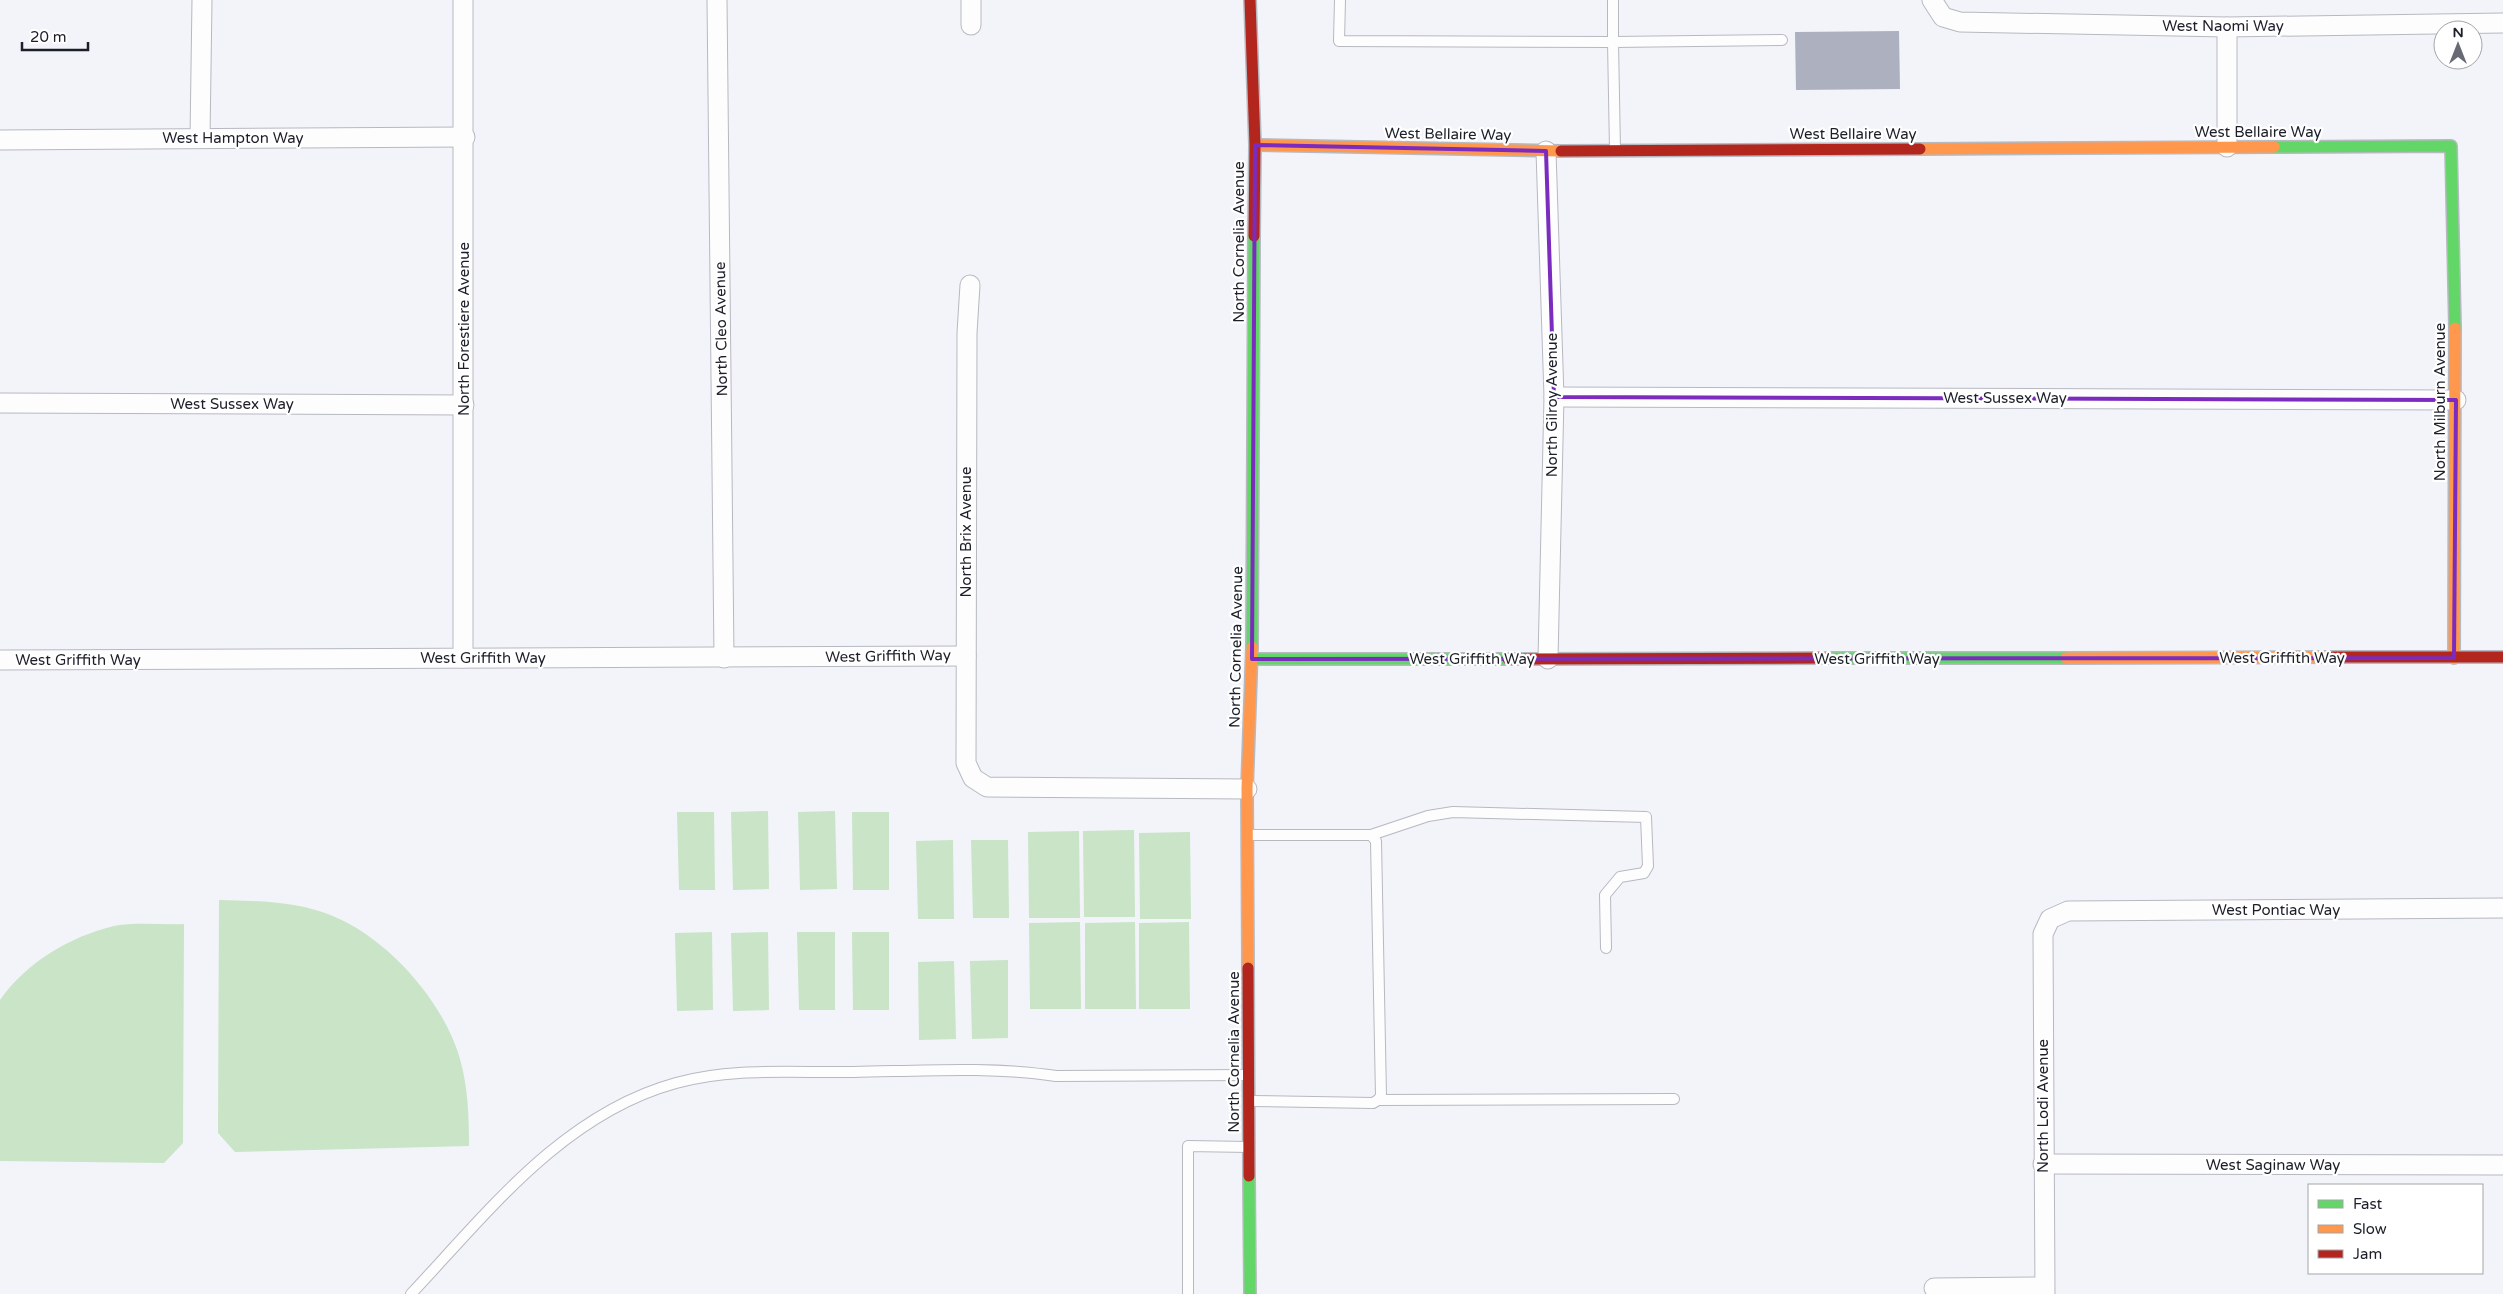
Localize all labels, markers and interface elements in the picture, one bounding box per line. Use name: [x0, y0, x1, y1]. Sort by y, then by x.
street label: West Naomi Way: [2162, 17, 2284, 35]
scale bar: [22, 20, 89, 52]
north arrow: [2433, 20, 2483, 70]
text: N: [2452, 24, 2464, 41]
text: 20 m: [30, 28, 67, 46]
street label: West Bellaire Way: [2194, 123, 2322, 141]
street label: West Bellaire Way: [1384, 124, 1512, 144]
street label: West Bellaire Way: [1789, 125, 1917, 143]
street label: West Hampton Way: [162, 129, 304, 147]
street label: North Cornelia Avenue: [1230, 161, 1248, 323]
street label: North Forestiere Avenue: [455, 242, 473, 416]
street label: North Cleo Avenue: [711, 261, 731, 397]
street label: North Milburn Avenue: [2431, 323, 2449, 481]
street label: North Gilroy Avenue: [1543, 333, 1561, 477]
street label: West Sussex Way: [1943, 389, 2067, 407]
street label: West Sussex Way: [170, 395, 294, 413]
street label: North Brix Avenue: [957, 467, 975, 597]
street label: North Cornelia Avenue: [1226, 566, 1246, 728]
street label: West Griffith Way: [825, 646, 951, 666]
street label: West Griffith Way: [420, 649, 546, 667]
street label: West Griffith Way: [2219, 649, 2345, 667]
street label: West Griffith Way: [1409, 650, 1535, 668]
street label: West Griffith Way: [1814, 650, 1940, 668]
street label: West Griffith Way: [15, 651, 141, 669]
street label: West Pontiac Way: [2212, 901, 2340, 919]
street label: North Cornelia Avenue: [1225, 971, 1243, 1133]
street label: North Lodi Avenue: [2034, 1039, 2052, 1173]
street label: West Saginaw Way: [2206, 1156, 2340, 1174]
legend: [2308, 1184, 2483, 1274]
text: Fast: [2353, 1195, 2383, 1213]
text: Slow: [2353, 1220, 2387, 1238]
text: Jam: [2353, 1245, 2382, 1263]

